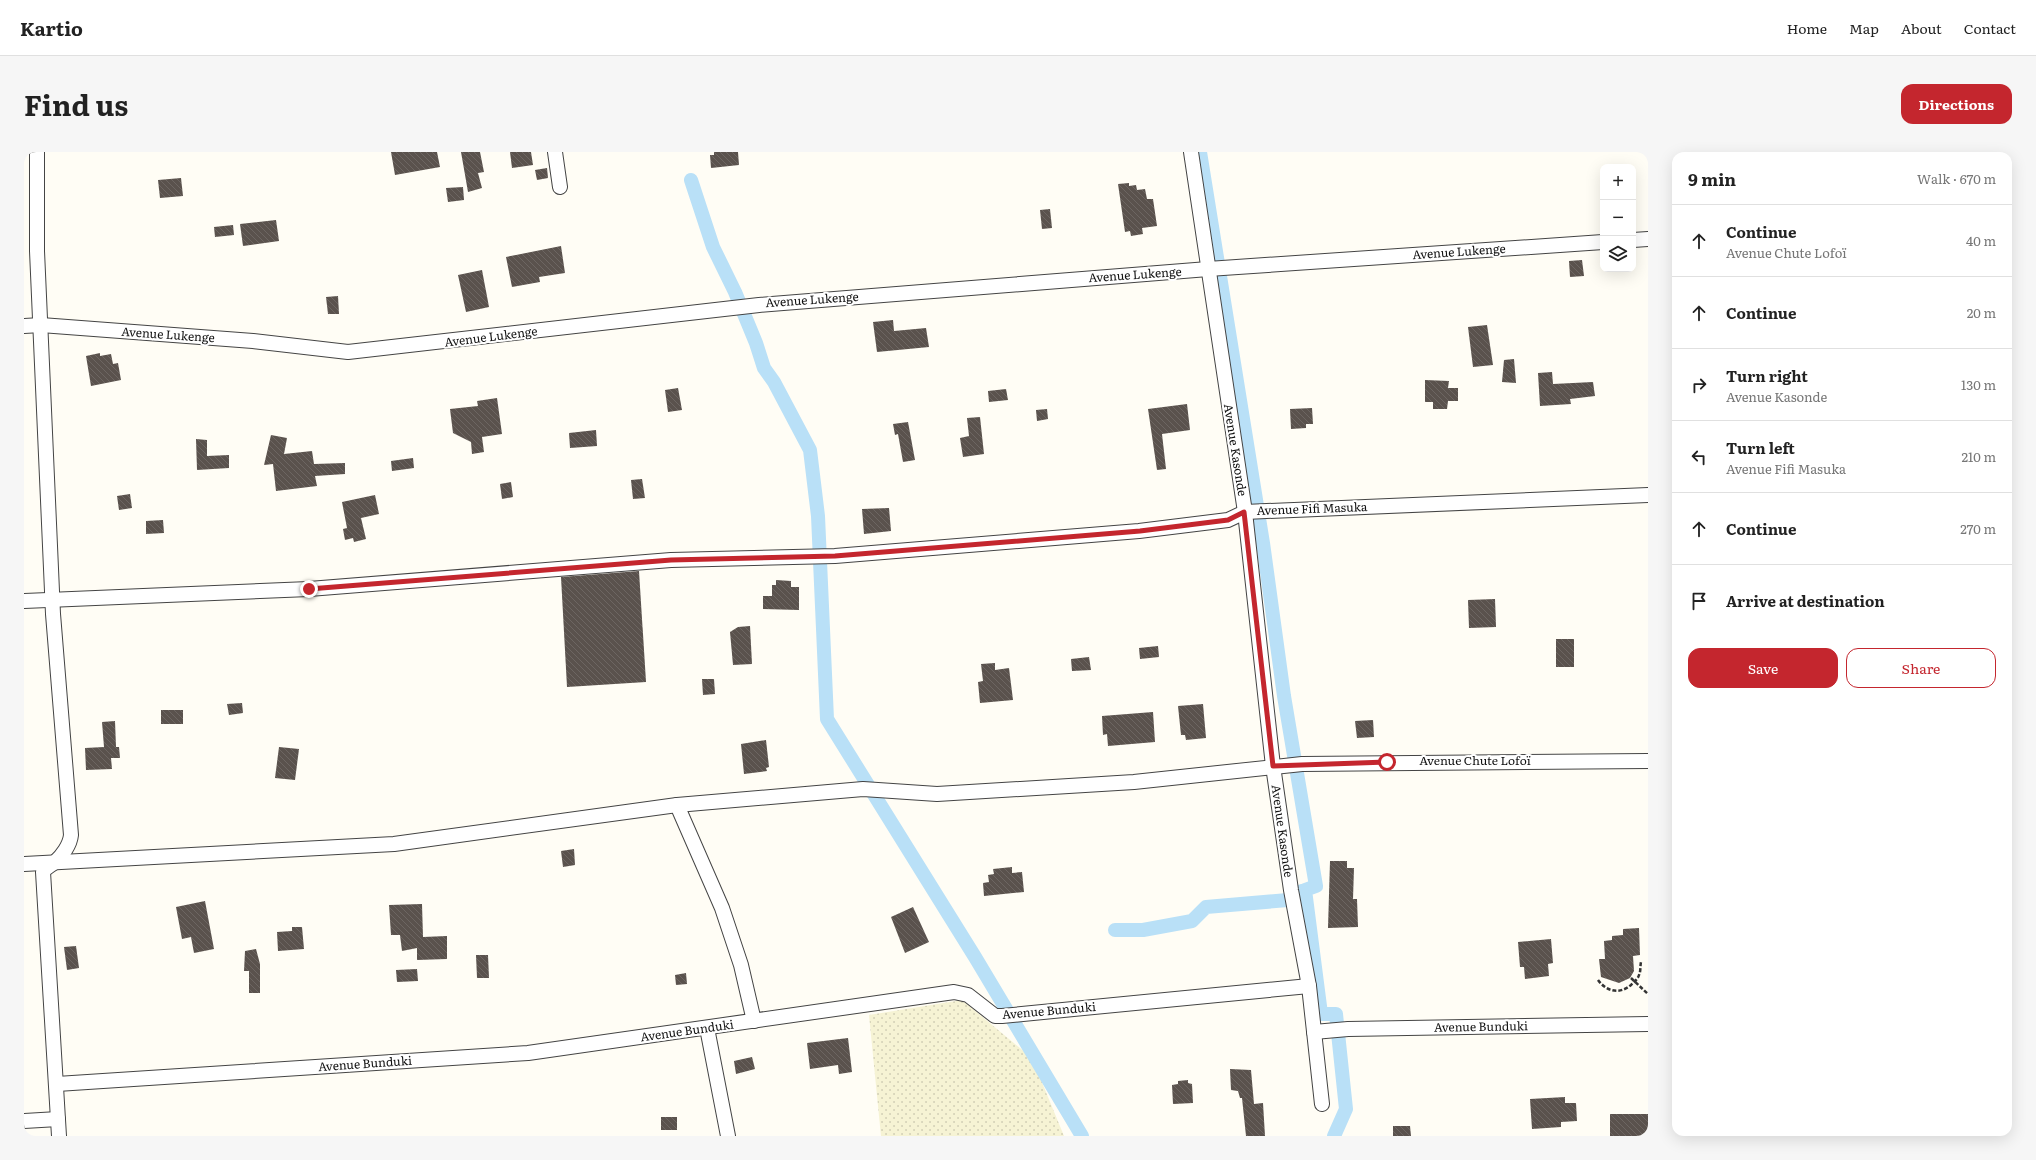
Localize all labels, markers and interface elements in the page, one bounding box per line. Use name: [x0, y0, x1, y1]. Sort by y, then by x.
text: Kartio: [20, 14, 83, 42]
text: Home: [1787, 18, 1827, 38]
text: Map: [1849, 18, 1879, 38]
text: About: [1901, 18, 1942, 38]
text: Contact: [1964, 18, 2016, 38]
text: Find us: [24, 83, 128, 125]
button: Directions: [1901, 84, 2012, 124]
map controls: [1600, 164, 1636, 272]
button: +: [1600, 164, 1636, 200]
text: 9 min: [1688, 166, 1736, 191]
text: Walk · 670 m: [1917, 169, 1996, 188]
button: −: [1600, 200, 1636, 236]
text: Continue: [1726, 220, 1796, 243]
icon: ahead: [1688, 230, 1710, 252]
text: 40 m: [1966, 231, 1996, 250]
button: layers: [1600, 236, 1636, 272]
street label: Avenue Lukenge: [1412, 239, 1506, 263]
text: Avenue Chute Lofoï: [1726, 243, 1847, 262]
street label: Avenue Lukenge: [1088, 262, 1182, 286]
street label: Avenue Lukenge: [765, 287, 859, 311]
text: Continue: [1726, 301, 1796, 324]
icon: ahead: [1688, 302, 1710, 324]
text: 20 m: [1967, 303, 1996, 322]
street label: Avenue Lukenge: [443, 321, 538, 351]
street label: Avenue Lukenge: [121, 322, 215, 346]
text: Turn right: [1726, 364, 1808, 387]
icon: right: [1688, 374, 1710, 396]
text: 130 m: [1961, 375, 1996, 394]
text: Avenue Kasonde: [1726, 387, 1827, 406]
street label: Avenue Kasonde: [1220, 402, 1252, 497]
text: Turn left: [1726, 436, 1795, 459]
icon: left: [1688, 446, 1710, 468]
text: 210 m: [1961, 447, 1996, 466]
text: Avenue Fifi Masuka: [1726, 459, 1846, 478]
street label: Avenue Fifi Masuka: [1256, 497, 1368, 519]
text: Continue: [1726, 517, 1796, 540]
icon: ahead: [1688, 518, 1710, 540]
text: 270 m: [1960, 519, 1996, 538]
route end: [300, 580, 318, 598]
text: Arrive at destination: [1726, 589, 1885, 612]
icon: arrive: [1688, 590, 1710, 612]
button: Save: [1688, 648, 1838, 688]
button: Share: [1846, 648, 1996, 688]
street label: Avenue Chute Lofoï: [1419, 751, 1531, 769]
route start: [1378, 753, 1396, 771]
street label: Avenue Kasonde: [1268, 783, 1298, 878]
street label: Avenue Bunduki: [1001, 997, 1097, 1023]
street label: Avenue Bunduki: [639, 1015, 735, 1045]
street label: Avenue Bunduki: [1434, 1016, 1528, 1036]
street label: Avenue Bunduki: [317, 1051, 412, 1075]

